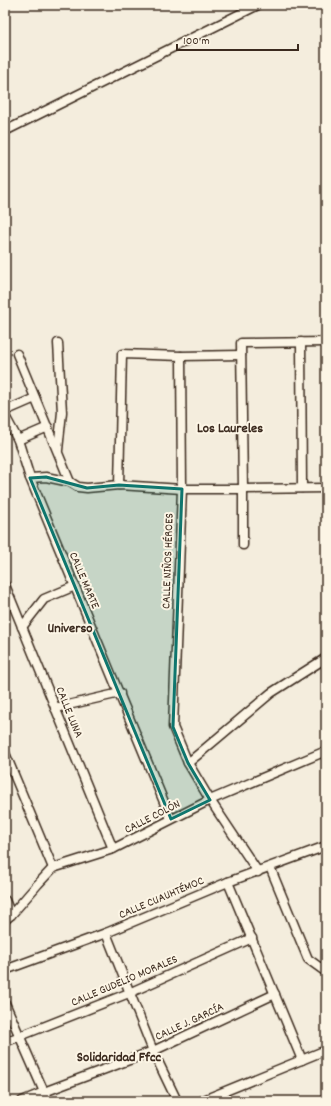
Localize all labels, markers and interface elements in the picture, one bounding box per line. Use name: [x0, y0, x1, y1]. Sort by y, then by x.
scale bar: [177, 26, 298, 52]
text: 100 m: [183, 33, 210, 50]
district label: Los Laureles: [197, 419, 263, 439]
street label: CALLE NIÑOS HÉROES: [158, 513, 179, 609]
street label: CALLE MARTE: [64, 550, 103, 612]
district label: Universo: [47, 619, 93, 639]
street label: CALLE LUNA: [51, 684, 87, 741]
street label: CALLE COLÓN: [122, 796, 184, 839]
street label: CALLE CUAUHTÉMOC: [116, 873, 207, 924]
street label: CALLE GUDELIO MORALES: [69, 951, 180, 1012]
street label: CALLE J. GARCÍA: [153, 999, 227, 1046]
district label: Solidaridad Ffcc: [77, 1048, 162, 1068]

